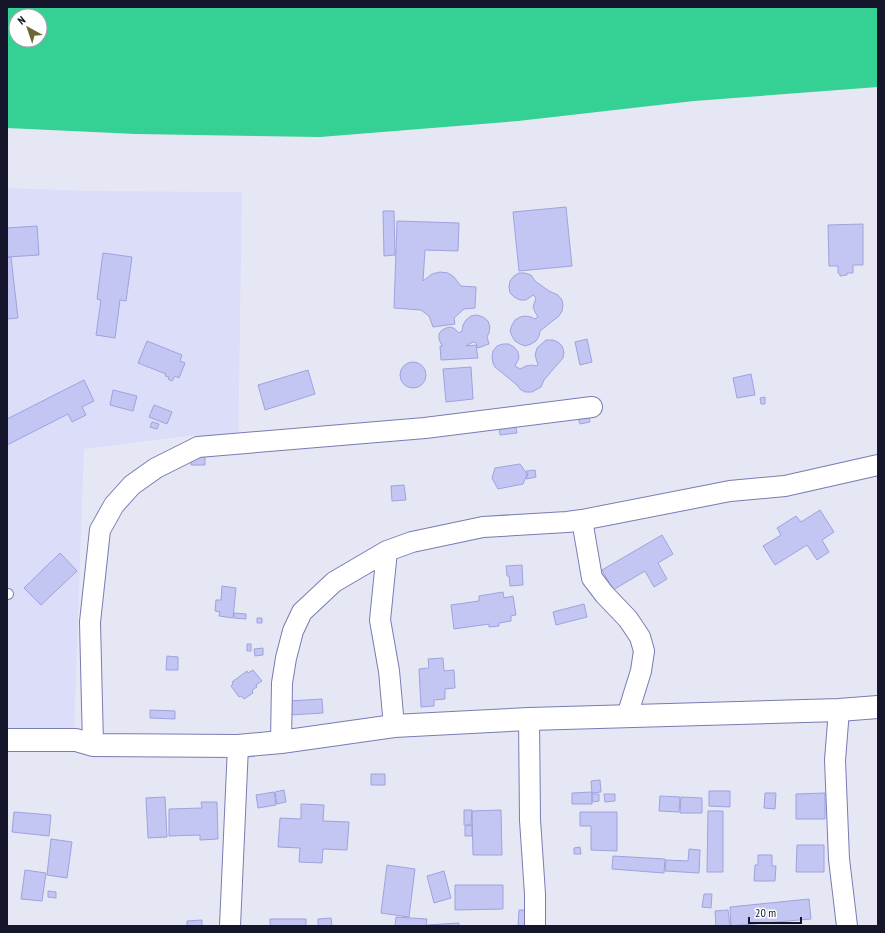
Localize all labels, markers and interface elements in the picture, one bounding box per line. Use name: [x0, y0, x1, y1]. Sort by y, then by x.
north arrow: [8, 8, 48, 48]
text: N: [15, 13, 28, 28]
scale bar: [749, 899, 801, 925]
text: 20 m: [755, 905, 776, 920]

